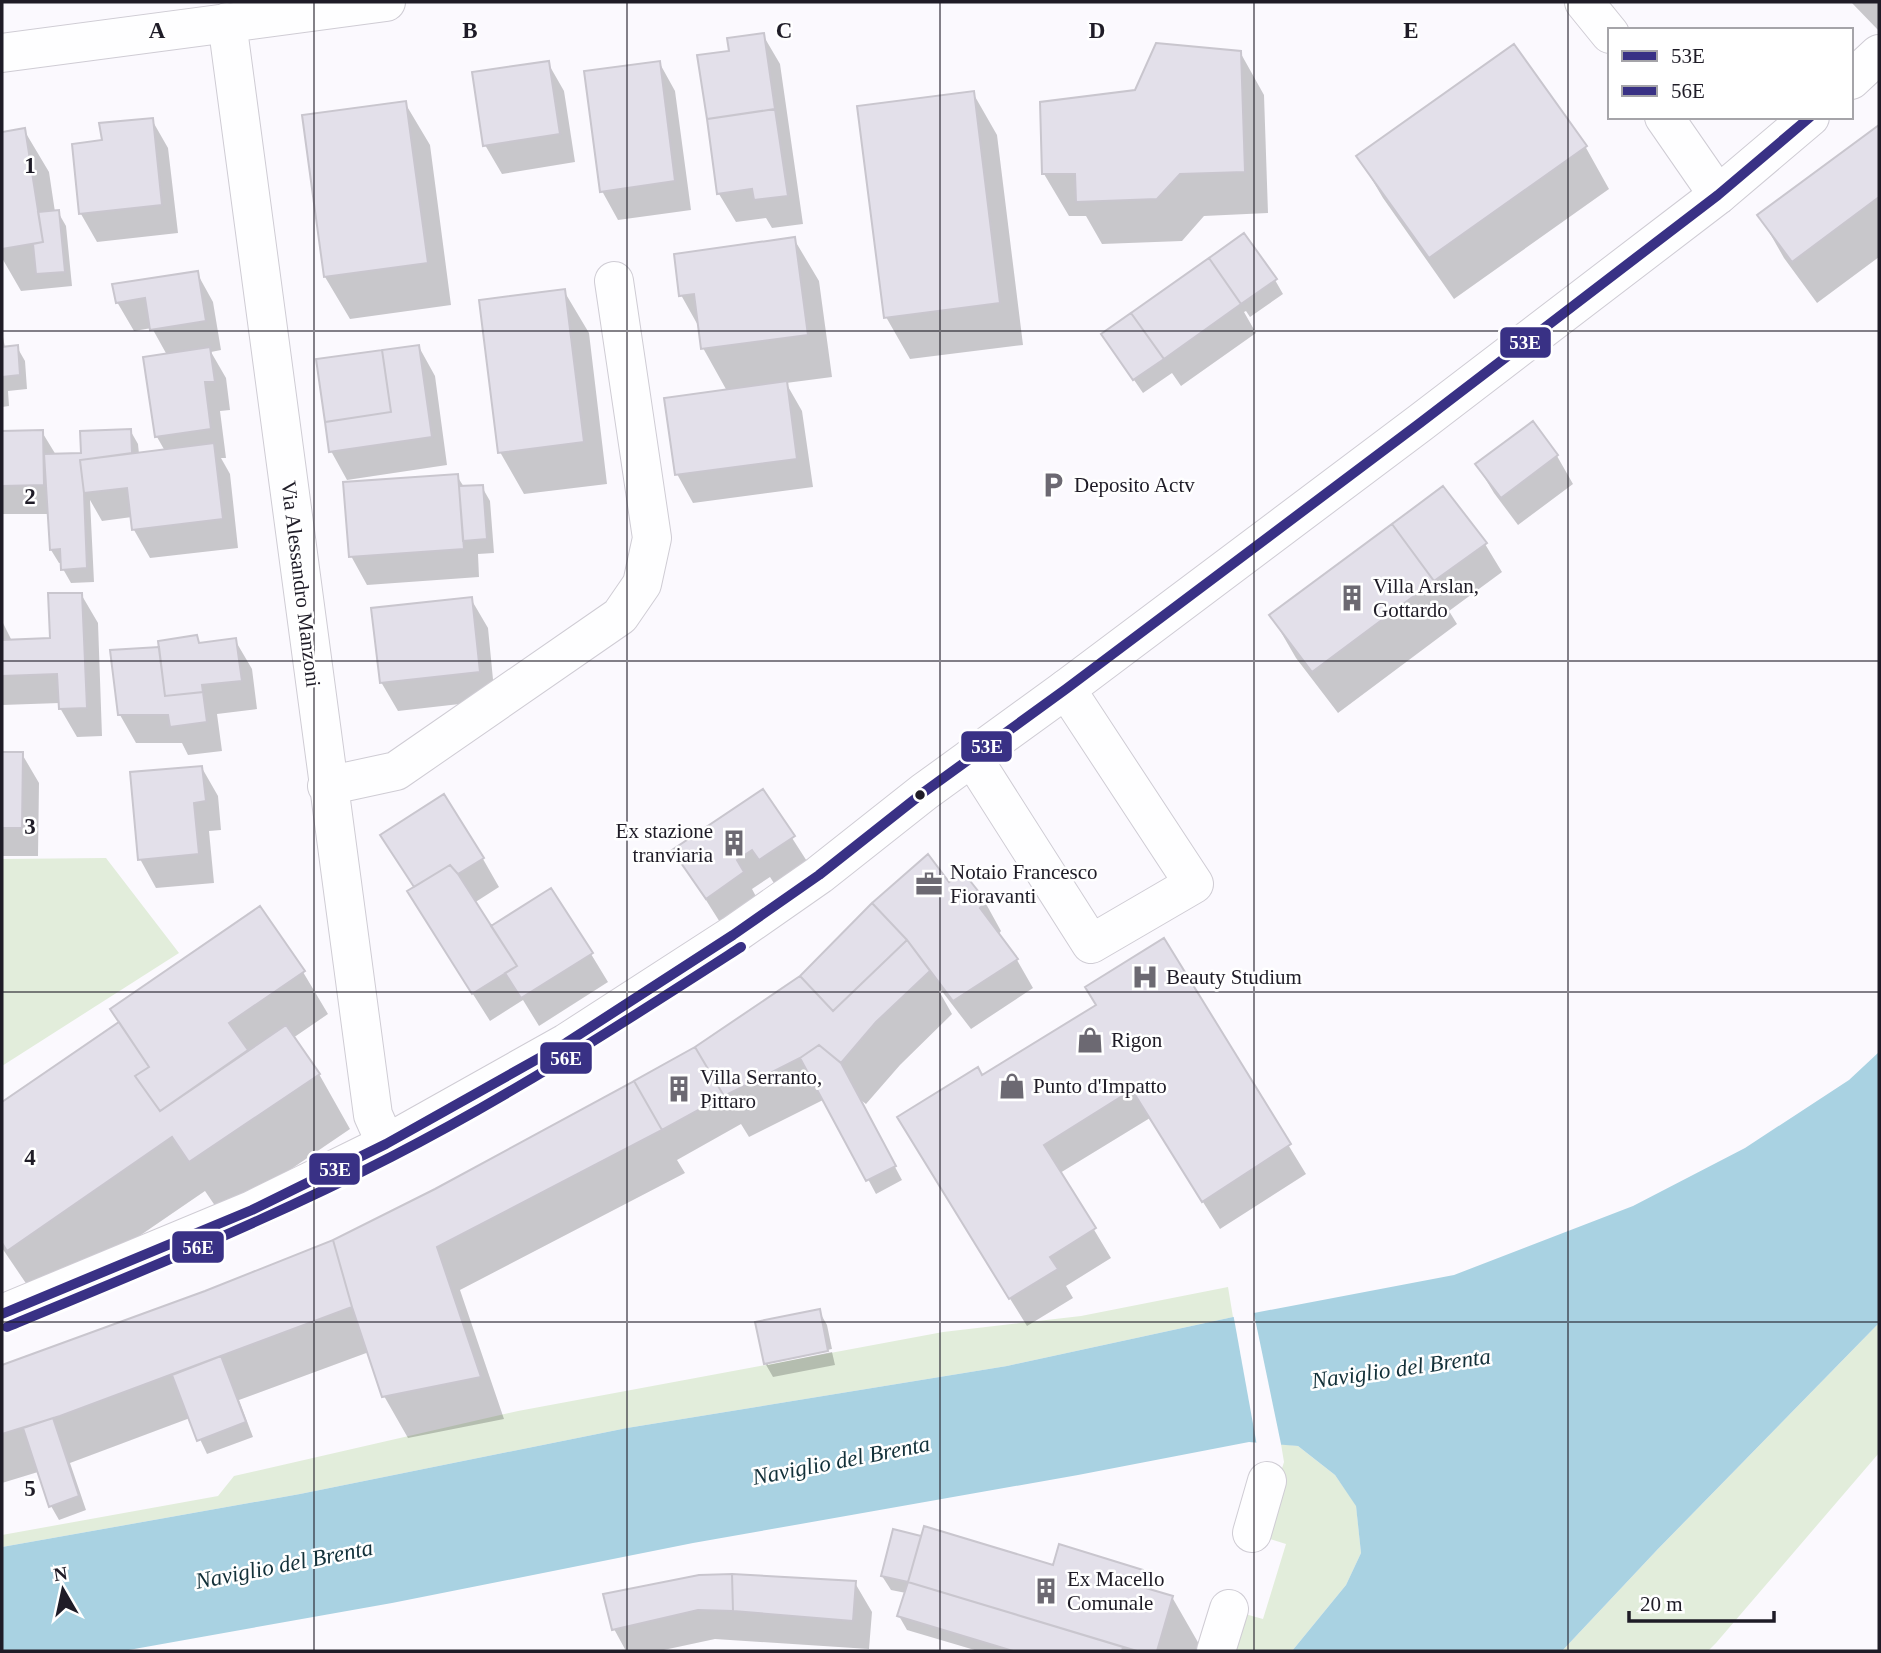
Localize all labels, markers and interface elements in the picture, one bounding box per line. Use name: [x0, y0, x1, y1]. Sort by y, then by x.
text: A: [149, 18, 166, 43]
text: B: [462, 18, 478, 43]
text: C: [776, 18, 792, 43]
text: D: [1089, 18, 1105, 43]
text: E: [1403, 18, 1419, 43]
legend: [1608, 28, 1853, 119]
text: 53E: [1671, 44, 1705, 68]
text: 56E: [1671, 79, 1705, 103]
text: 1: [24, 153, 36, 178]
line badge: 53E: [1499, 326, 1552, 359]
text: 53E: [1509, 332, 1541, 353]
parking icon: Deposito Actv: [1038, 470, 1068, 500]
place label: Deposito Actv: [1074, 473, 1195, 497]
street label: Via Alessandro Manzoni: [276, 480, 326, 689]
text: 2: [24, 484, 36, 509]
place label: Villa Arslan, Gottardo: [1373, 574, 1479, 622]
building icon: Villa Arslan, Gottardo: [1337, 583, 1367, 613]
line badge: 53E: [960, 730, 1013, 763]
text: 53E: [971, 736, 1003, 757]
unlabelled marker: [913, 788, 927, 802]
text: 3: [24, 814, 36, 839]
place label: Ex stazione tranviaria: [616, 819, 714, 867]
building icon: Ex stazione tranviaria: [719, 828, 749, 858]
place label: Notaio Francesco Fioravanti: [950, 860, 1098, 908]
office icon: Notaio Francesco Fioravanti: [914, 869, 944, 899]
hospital icon: Beauty Studium: [1130, 962, 1160, 992]
place label: Beauty Studium: [1166, 965, 1302, 989]
shop icon: Rigon: [1075, 1025, 1105, 1055]
place label: Rigon: [1111, 1028, 1163, 1052]
line badge: 56E: [539, 1041, 593, 1075]
text: 56E: [550, 1048, 582, 1069]
place label: Villa Serranto, Pittaro: [700, 1065, 822, 1113]
shop icon: Punto d'Impatto: [997, 1071, 1027, 1101]
building icon: Villa Serranto, Pittaro: [664, 1074, 694, 1104]
place label: Punto d'Impatto: [1033, 1074, 1167, 1098]
text: 4: [24, 1145, 36, 1170]
line badge: 53E: [308, 1152, 361, 1186]
text: 53E: [319, 1159, 351, 1180]
line badge: 56E: [171, 1230, 225, 1264]
text: 56E: [182, 1237, 214, 1258]
water label: Naviglio del Brenta: [1309, 1344, 1492, 1394]
water label: Naviglio del Brenta: [749, 1431, 932, 1490]
text: 5: [24, 1476, 36, 1501]
water label: Naviglio del Brenta: [192, 1535, 375, 1594]
north arrow: [28, 1555, 98, 1625]
text: N: [52, 1562, 69, 1585]
place label: Ex Macello Comunale: [1067, 1567, 1164, 1615]
building icon: Ex Macello Comunale: [1031, 1576, 1061, 1606]
scale bar: [1629, 1580, 1774, 1624]
text: 20 m: [1640, 1592, 1683, 1616]

